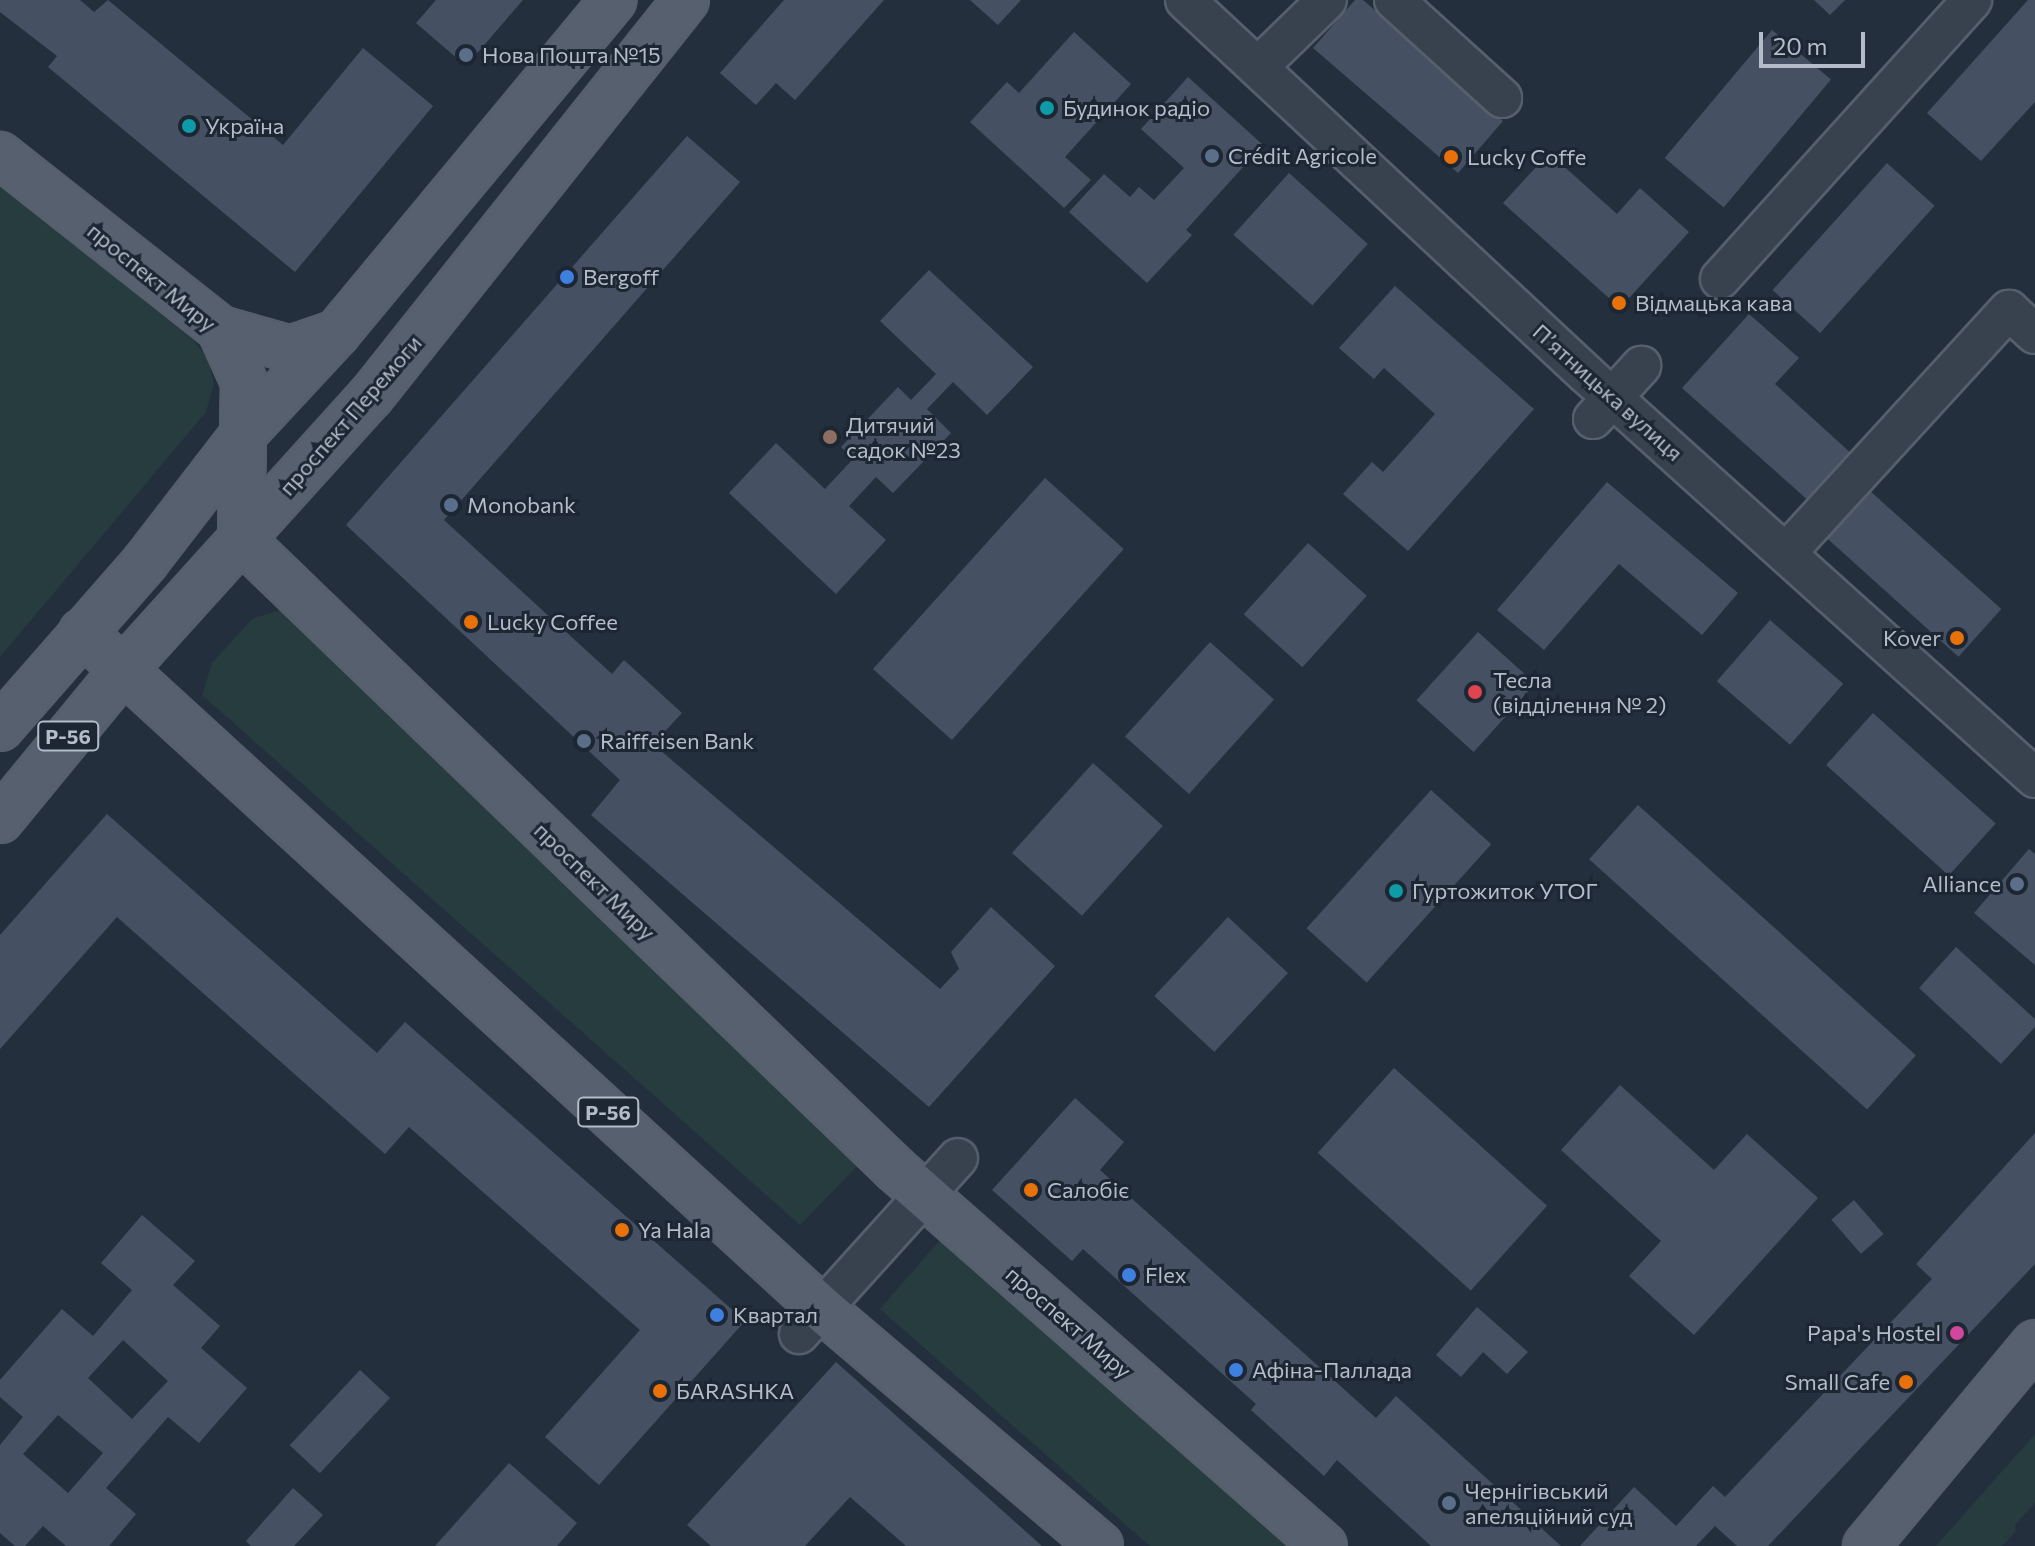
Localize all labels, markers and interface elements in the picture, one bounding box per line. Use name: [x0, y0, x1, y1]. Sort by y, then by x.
scale bar: [1763, 16, 1869, 66]
text: 20 m: [1773, 31, 1827, 60]
place label: Нова Пошта №15: [482, 42, 661, 68]
marker: Нова Пошта №15: [457, 46, 475, 64]
place label: Будинок радіо: [1063, 95, 1210, 121]
marker: Будинок радіо: [1038, 99, 1056, 117]
place label: Україна: [205, 113, 284, 139]
marker: Україна: [180, 117, 198, 135]
place label: Crédit Agricole: [1228, 143, 1377, 169]
place label: Lucky Coffe: [1467, 144, 1586, 170]
marker: Crédit Agricole: [1203, 147, 1221, 165]
marker: Lucky Coffe: [1442, 148, 1460, 166]
street label: проспект Миру: [82, 217, 222, 337]
place label: Bergoff: [583, 264, 659, 290]
marker: Bergoff: [558, 268, 576, 286]
place label: Відмацька кава: [1635, 290, 1793, 316]
marker: Відмацька кава: [1610, 294, 1628, 312]
street label: Пʼятницька вулиця: [1528, 318, 1688, 466]
street label: проспект Перемоги: [273, 330, 427, 500]
place label: Дитячий садок №23: [846, 411, 961, 462]
marker: Дитячий садок №23: [821, 428, 839, 446]
place label: Monobank: [467, 492, 576, 518]
marker: Monobank: [442, 496, 460, 514]
place label: Lucky Coffee: [487, 609, 618, 635]
marker: Lucky Coffee: [462, 613, 480, 631]
place label: Kover: [1883, 625, 1941, 651]
marker: Kover: [1948, 629, 1966, 647]
place label: Тесла (відділення № 2): [1493, 666, 1666, 718]
marker: Тесла (відділення № 2): [1464, 681, 1486, 703]
road number: Р-56: [36, 720, 100, 752]
place label: Raiffeisen Bank: [600, 728, 754, 754]
marker: Raiffeisen Bank: [575, 732, 593, 750]
street label: проспект Миру: [529, 817, 661, 945]
place label: Alliance: [1922, 871, 2001, 897]
marker: Alliance: [2008, 875, 2026, 893]
place label: Гуртожиток УТОГ: [1412, 878, 1598, 904]
marker: Гуртожиток УТОГ: [1387, 882, 1405, 900]
road number: Р-56: [576, 1096, 640, 1128]
place label: Салобіє: [1047, 1177, 1129, 1203]
marker: Салобіє: [1022, 1181, 1040, 1199]
place label: Ya Hala: [638, 1217, 711, 1243]
marker: Ya Hala: [613, 1221, 631, 1239]
street label: проспект Миру: [1001, 1260, 1137, 1384]
place label: Flex: [1145, 1262, 1187, 1288]
marker: Flex: [1120, 1266, 1138, 1284]
place label: Квартал: [733, 1302, 818, 1328]
marker: Квартал: [708, 1306, 726, 1324]
place label: Papa's Hostel: [1807, 1320, 1941, 1346]
marker: Papa's Hostel: [1948, 1324, 1966, 1342]
place label: Афіна-Паллада: [1252, 1357, 1412, 1383]
marker: Афіна-Паллада: [1227, 1361, 1245, 1379]
place label: Small Cafe: [1785, 1369, 1890, 1395]
marker: Small Cafe: [1897, 1373, 1915, 1391]
place label: БАRASHKA: [676, 1378, 794, 1404]
marker: БАRASHKA: [651, 1382, 669, 1400]
place label: Чернігівський апеляційний суд: [1465, 1477, 1632, 1528]
marker: Чернігівський апеляційний суд: [1440, 1494, 1458, 1512]

